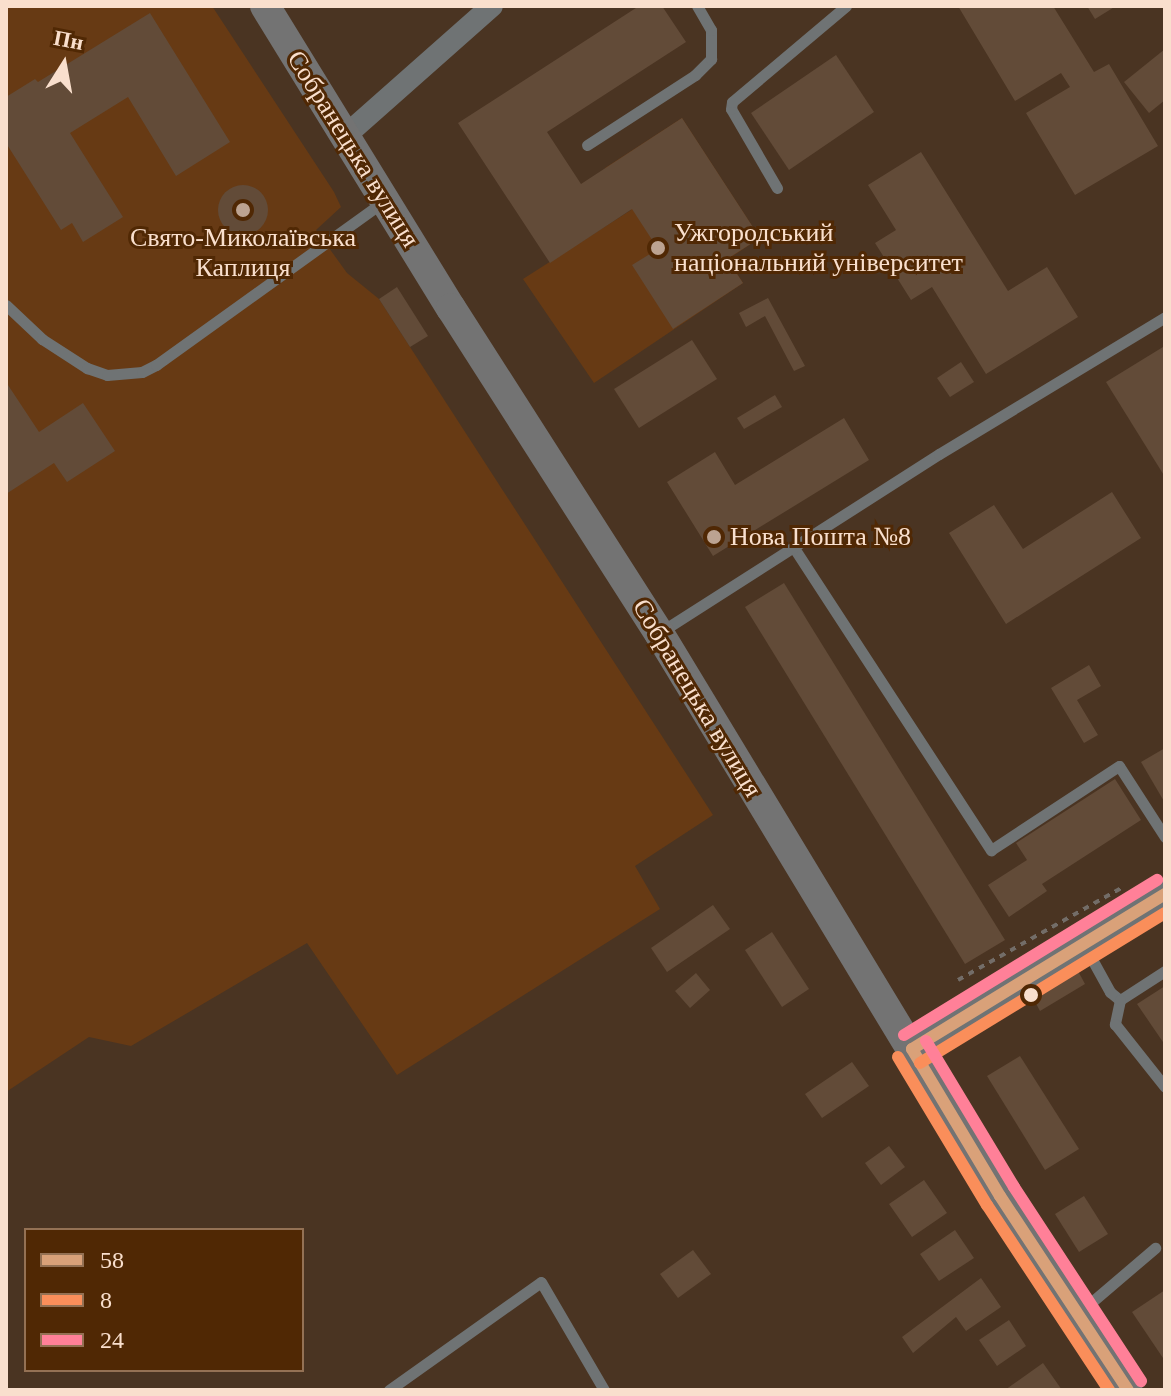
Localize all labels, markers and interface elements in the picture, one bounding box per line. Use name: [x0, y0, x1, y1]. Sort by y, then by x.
north arrow: [24, 24, 104, 104]
text: Пн: [52, 25, 86, 55]
street label: Собранецька вулиця: [280, 45, 426, 253]
marker: Свято-Миколаївська Каплиця: [234, 201, 252, 219]
place label: Ужгородський національний університет: [674, 217, 963, 278]
place label: Свято-Миколаївська Каплиця: [130, 222, 356, 284]
marker: Ужгородський національний університет: [649, 239, 667, 257]
place label: Нова Пошта №8: [730, 521, 911, 553]
marker: Нова Пошта №8: [705, 528, 723, 546]
street label: Собранецька вулиця: [626, 593, 768, 803]
unlabelled marker: [1023, 987, 1039, 1003]
legend: [24, 1228, 304, 1372]
text: 58: [100, 1247, 124, 1273]
text: 8: [100, 1287, 112, 1313]
text: 24: [100, 1327, 124, 1353]

